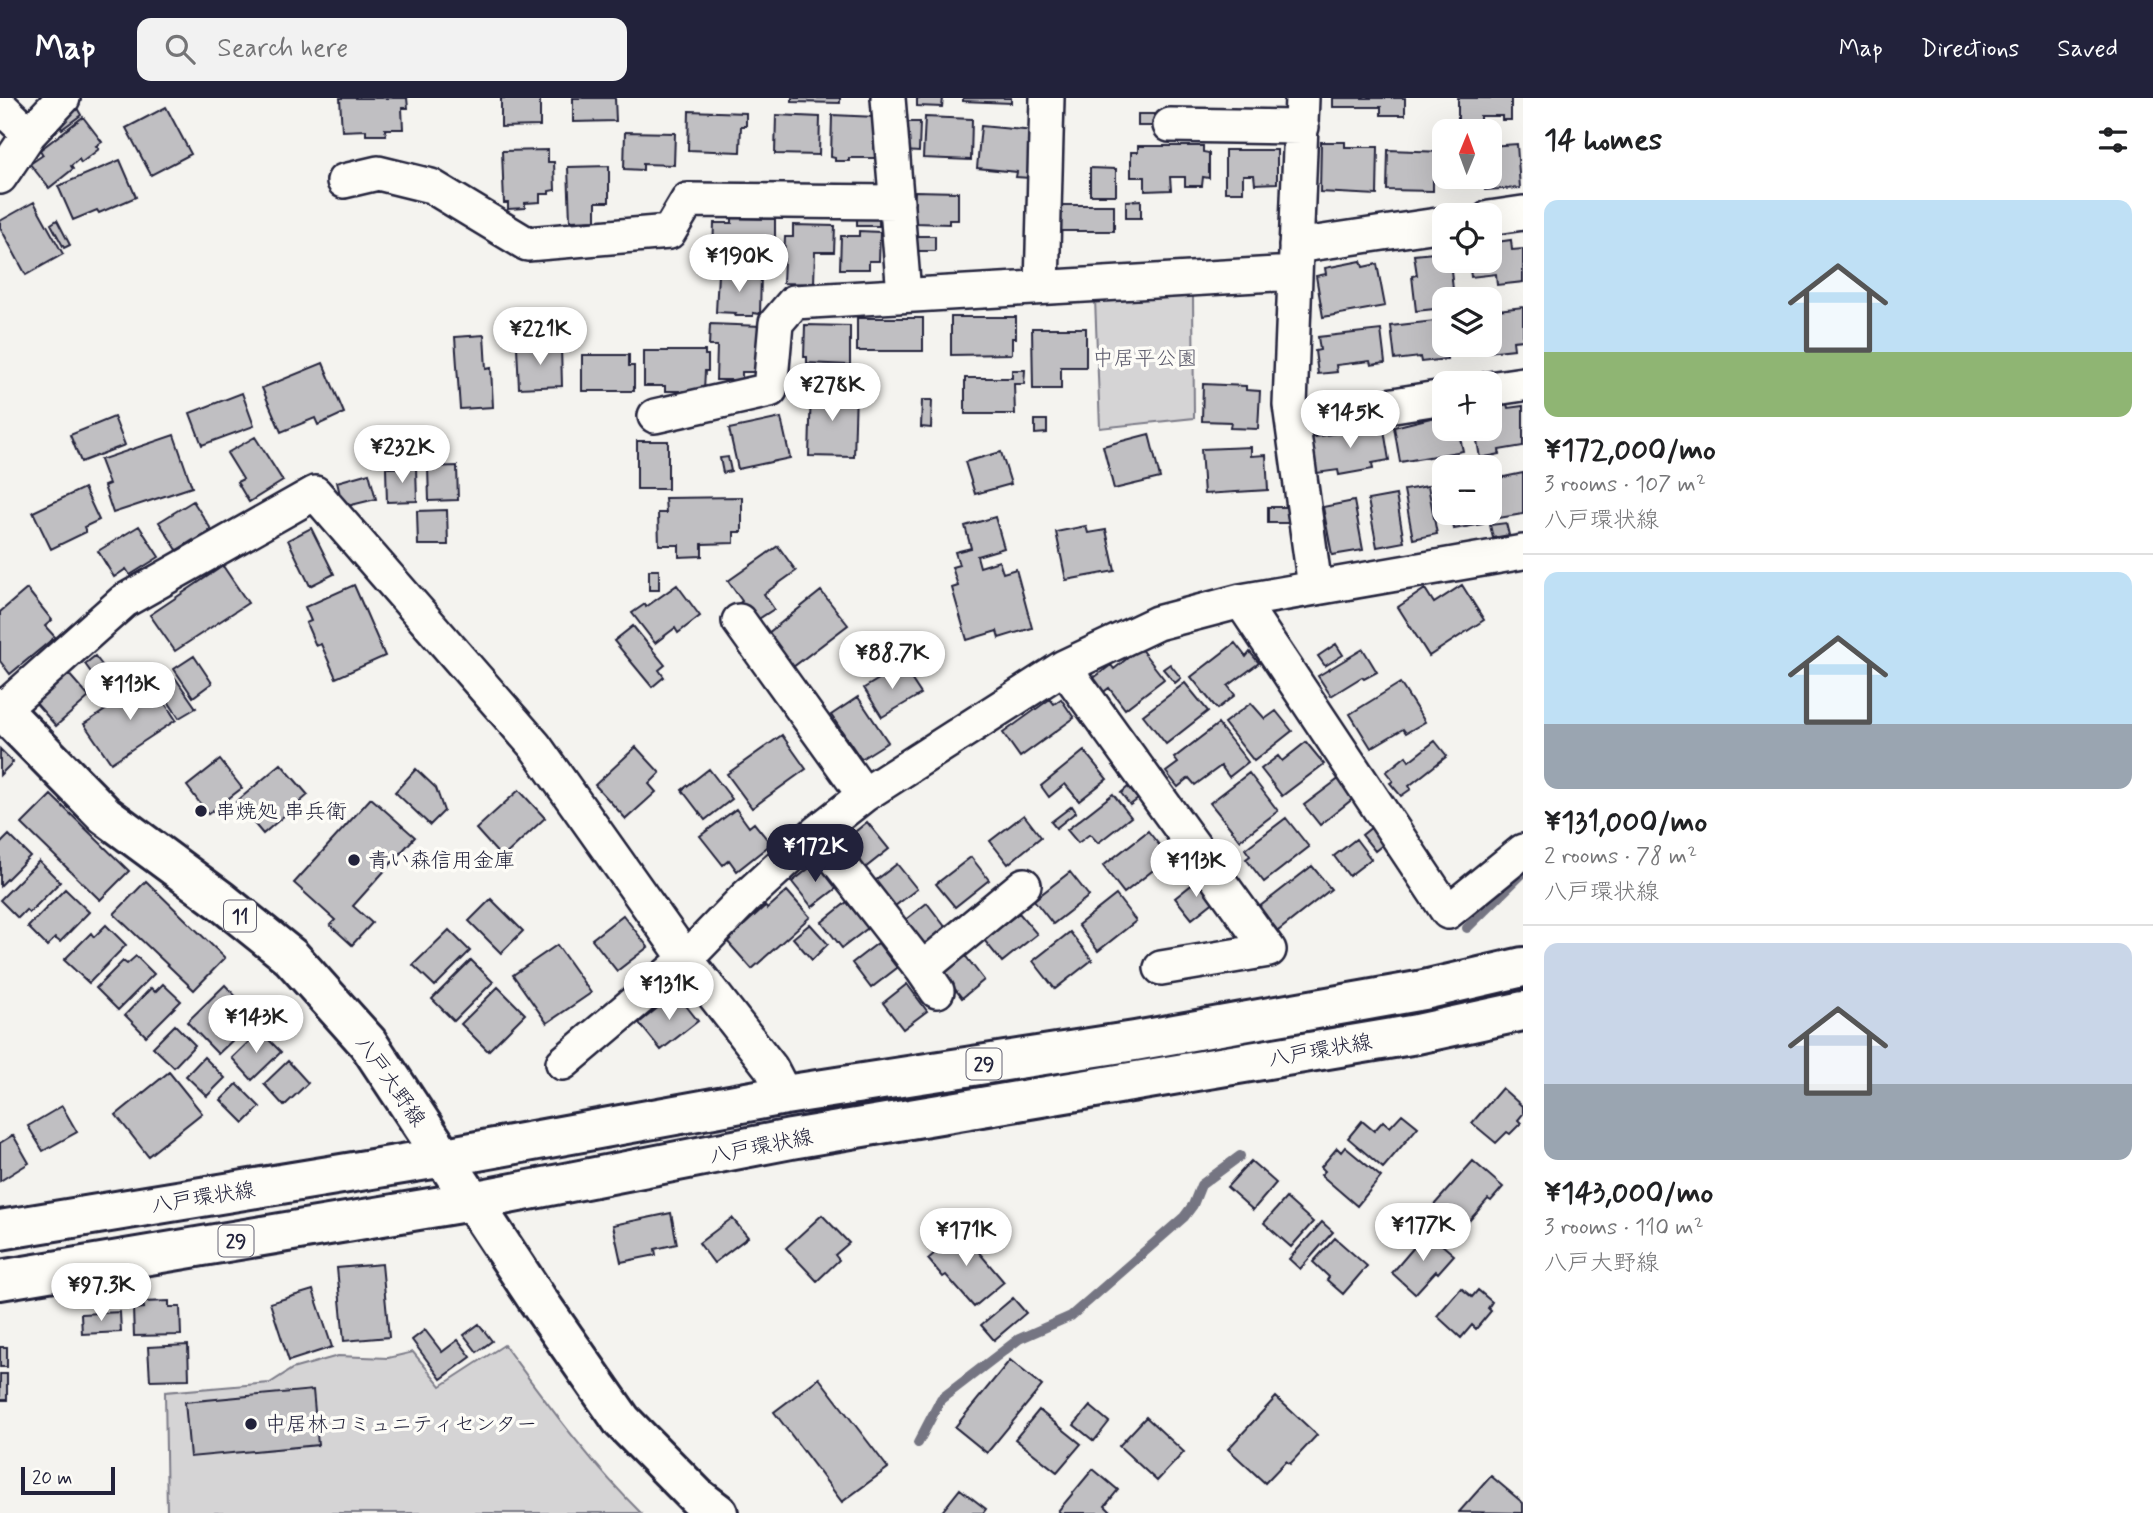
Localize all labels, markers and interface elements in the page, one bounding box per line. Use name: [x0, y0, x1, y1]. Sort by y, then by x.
search box: [137, 18, 627, 81]
text: Map: [35, 27, 95, 71]
icon: search: [161, 30, 199, 68]
text: Search here: [217, 32, 348, 66]
text: Map: [1839, 34, 1883, 65]
text: Directions: [1921, 34, 2019, 65]
text: Saved: [2057, 34, 2118, 65]
north arrow: [1432, 119, 1502, 189]
map controls: [1432, 119, 1502, 525]
text: 14 homes: [1544, 121, 1662, 160]
icon: filters: [2094, 121, 2132, 159]
button: locate: [1432, 203, 1502, 273]
pin: ¥190K: [690, 234, 788, 294]
text: ¥190K: [705, 242, 773, 272]
icon: home: [1775, 245, 1901, 371]
button: layers: [1432, 287, 1502, 357]
pin: ¥221K: [491, 308, 589, 367]
text: ¥221K: [509, 315, 571, 345]
park label: 中居平公園: [1093, 345, 1198, 373]
pin: ¥278K: [783, 364, 881, 423]
text: ¥278K: [800, 371, 864, 401]
button: +: [1432, 371, 1502, 441]
pin: ¥145K: [1301, 390, 1399, 450]
text: ¥145K: [1317, 398, 1383, 428]
pin: ¥232K: [353, 426, 451, 485]
text: ¥172,000/mo: [1544, 431, 1716, 470]
text: ¥232K: [370, 433, 434, 463]
button: −: [1432, 455, 1502, 525]
text: 3 rooms · 107 m²: [1544, 470, 1706, 500]
text: 八戸環状線: [1544, 506, 1659, 536]
icon: home: [1775, 617, 1901, 743]
pin: ¥88.7K: [835, 632, 949, 691]
text: ¥88.7K: [855, 639, 929, 669]
pin: ¥113K: [81, 662, 179, 722]
text: ¥113K: [100, 670, 160, 700]
place label: 串焼処 串兵衛: [215, 798, 347, 826]
marker: 串焼処 串兵衛: [193, 803, 209, 819]
text: ¥131,000/mo: [1544, 803, 1707, 842]
pin: ¥172K: [766, 824, 864, 884]
text: ¥172K: [782, 832, 848, 862]
pin: ¥113K: [1147, 840, 1245, 899]
text: 2 rooms · 78 m²: [1544, 842, 1697, 872]
place label: 青い森信用金庫: [368, 847, 515, 875]
text: ¥113K: [1166, 847, 1226, 877]
marker: 青い森信用金庫: [346, 852, 362, 868]
text: 八戸環状線: [1544, 878, 1659, 908]
road number: 11: [224, 901, 256, 932]
pin: ¥131K: [620, 962, 718, 1022]
text: ¥131K: [640, 970, 698, 1000]
icon: home: [1775, 988, 1901, 1114]
pin: ¥143K: [207, 996, 305, 1055]
text: ¥143K: [224, 1003, 288, 1033]
street label: 八戸環状線: [1266, 1028, 1374, 1074]
street label: 八戸大野線: [349, 1031, 432, 1133]
road number: 29: [967, 1048, 1002, 1080]
street label: 八戸環状線: [707, 1123, 815, 1171]
text: ¥143,000/mo: [1544, 1174, 1713, 1213]
street label: 八戸環状線: [149, 1176, 257, 1220]
pin: ¥177K: [1374, 1204, 1472, 1263]
pin: ¥171K: [917, 1208, 1015, 1268]
text: ¥177K: [1391, 1211, 1455, 1241]
text: 3 rooms · 110 m²: [1544, 1213, 1704, 1243]
text: ¥171K: [936, 1216, 996, 1246]
road number: 29: [218, 1226, 254, 1256]
text: 八戸大野線: [1544, 1249, 1659, 1279]
pin: ¥97.3K: [44, 1264, 158, 1323]
text: ¥97.3K: [67, 1271, 135, 1301]
place label: 中居林コミュニティセンター: [265, 1411, 537, 1439]
marker: 中居林コミュニティセンター: [243, 1416, 259, 1432]
scale bar: [21, 1464, 116, 1496]
text: 20 m: [32, 1466, 72, 1491]

